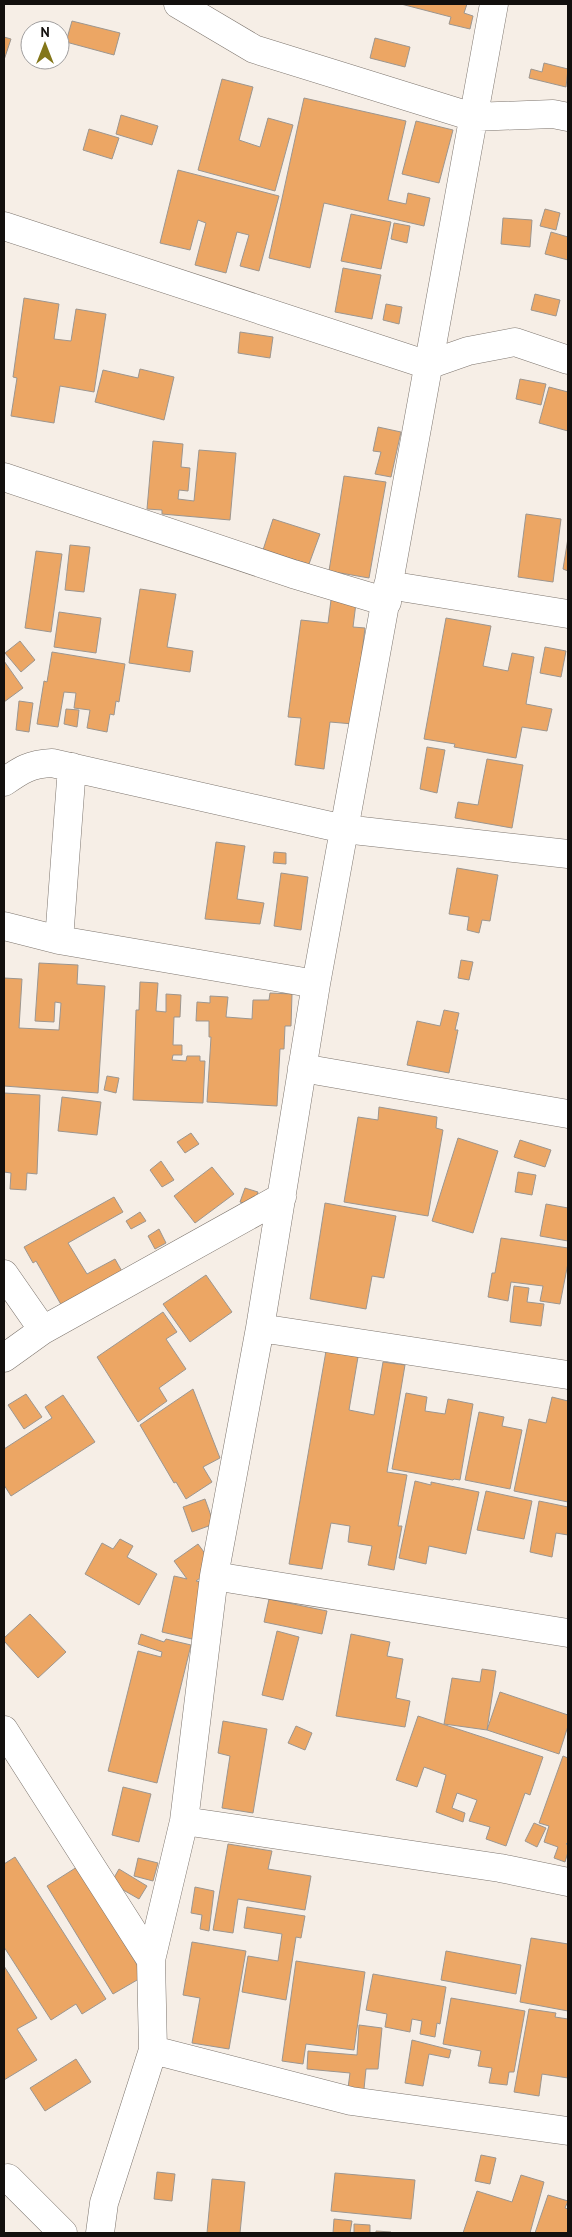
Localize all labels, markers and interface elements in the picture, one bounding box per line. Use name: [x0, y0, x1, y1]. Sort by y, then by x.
north arrow: [20, 20, 70, 70]
text: N: [40, 23, 50, 41]

